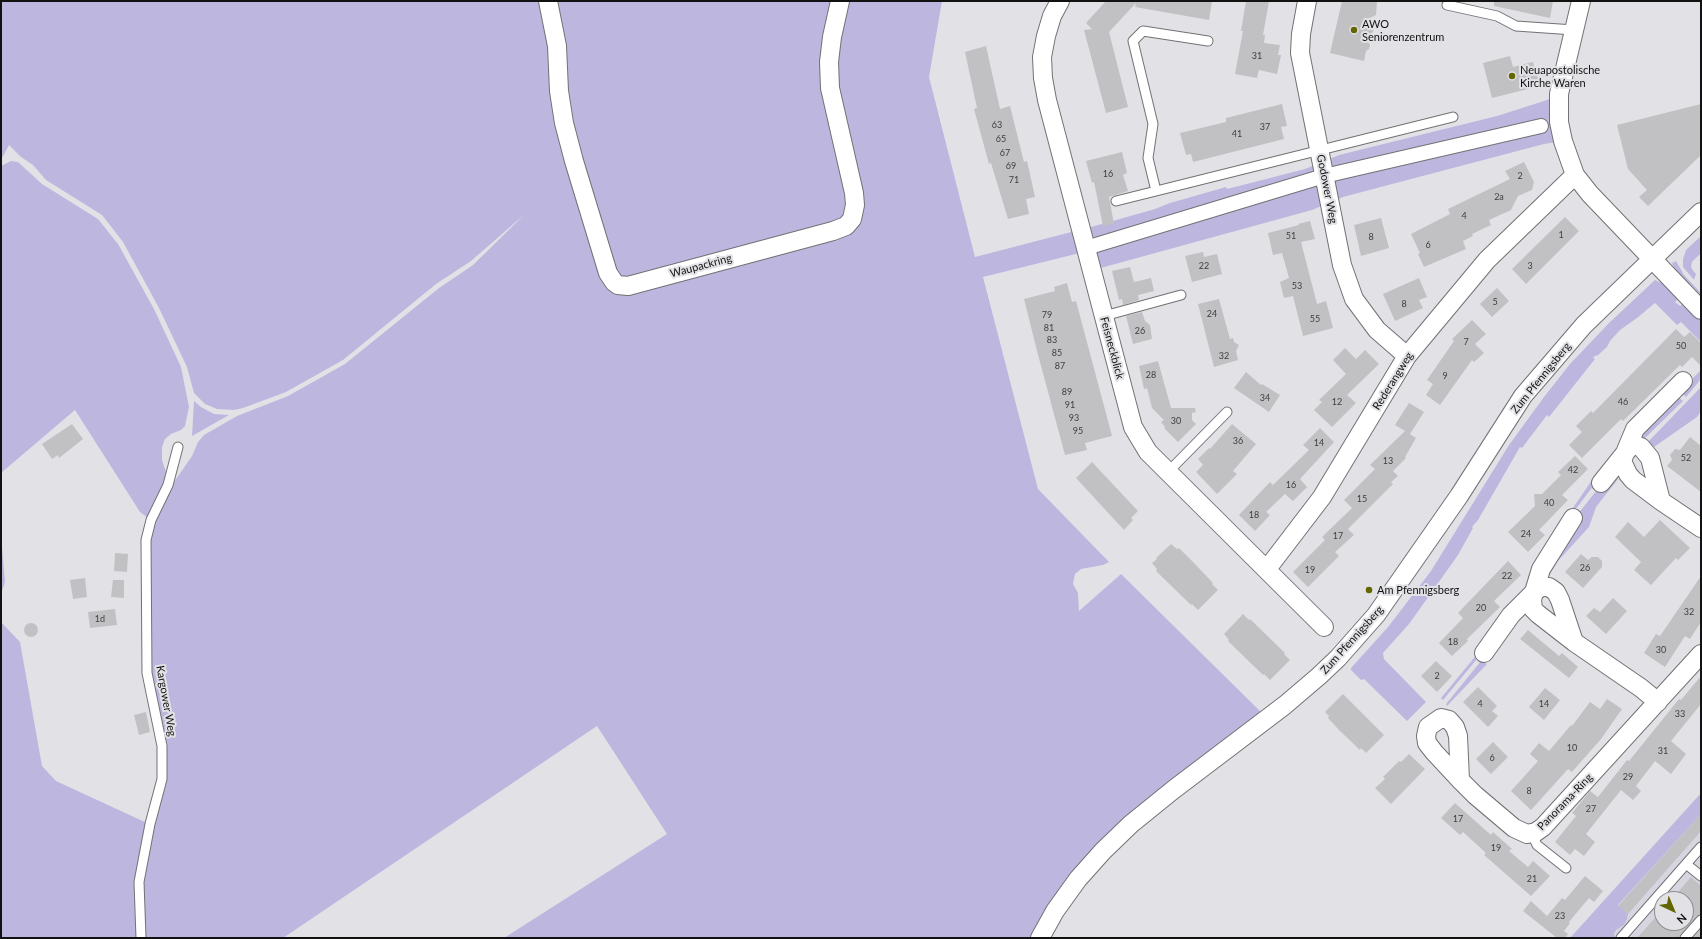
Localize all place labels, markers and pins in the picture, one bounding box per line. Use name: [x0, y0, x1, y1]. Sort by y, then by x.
place label: AWO Seniorenzentrum: [1362, 17, 1444, 43]
marker: AWO Seniorenzentrum: [1349, 25, 1359, 35]
place label: Neuapostolische Kirche Waren: [1520, 63, 1600, 89]
marker: Neuapostolische Kirche Waren: [1507, 71, 1517, 81]
place label: Am Pfennigsberg: [1377, 583, 1459, 597]
marker: Am Pfennigsberg: [1364, 585, 1374, 595]

